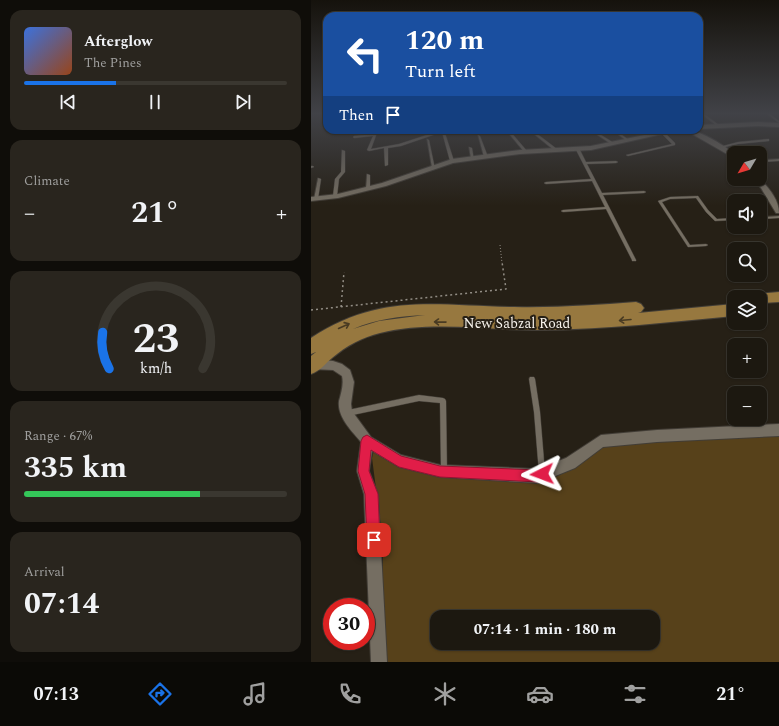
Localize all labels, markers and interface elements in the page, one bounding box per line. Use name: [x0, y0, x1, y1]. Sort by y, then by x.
text: 120 m: [405, 19, 484, 62]
icon: left: [339, 28, 391, 80]
text: Afterglow: [84, 30, 152, 53]
text: The Pines: [84, 53, 142, 73]
text: Turn left: [405, 58, 476, 85]
icon: previous: [57, 91, 79, 113]
icon: pause: [144, 91, 166, 113]
icon: next: [232, 91, 254, 113]
text: Then: [339, 104, 374, 127]
icon: arrive: [382, 104, 404, 126]
north arrow: [727, 146, 767, 186]
map controls: [727, 146, 767, 426]
text: Climate: [24, 171, 70, 191]
text: 21°: [131, 190, 180, 236]
button: sound: [727, 194, 767, 234]
text: −: [24, 197, 35, 230]
text: +: [276, 197, 287, 230]
button: search: [727, 242, 767, 282]
button: layers: [727, 290, 767, 330]
text: 23: [132, 308, 179, 371]
street label: New Sabzal Road: [464, 313, 571, 334]
one-way arrow: [619, 317, 632, 324]
one-way arrow: [434, 318, 447, 326]
one-way arrow: [337, 322, 349, 330]
button: +: [727, 338, 767, 378]
text: km/h: [139, 358, 172, 380]
button: −: [727, 386, 767, 426]
text: Range · 67%: [24, 426, 92, 446]
text: 335 km: [24, 445, 127, 491]
position arrow: [521, 453, 563, 495]
pin: [357, 523, 391, 557]
icon: arrive: [363, 529, 385, 551]
text: Arrival: [24, 562, 65, 582]
text: 07:14: [24, 581, 99, 627]
speed limit sign: 30: [323, 598, 375, 650]
text: 07:14 · 1 min · 180 m: [474, 618, 616, 641]
icon: directions: [146, 680, 174, 708]
icon: music: [241, 680, 269, 708]
icon: phone: [336, 680, 364, 708]
icon: climate: [431, 680, 459, 708]
icon: car: [526, 680, 554, 708]
icon: filters: [621, 680, 649, 708]
text: 07:13: [34, 681, 79, 708]
text: 21°: [716, 681, 745, 708]

